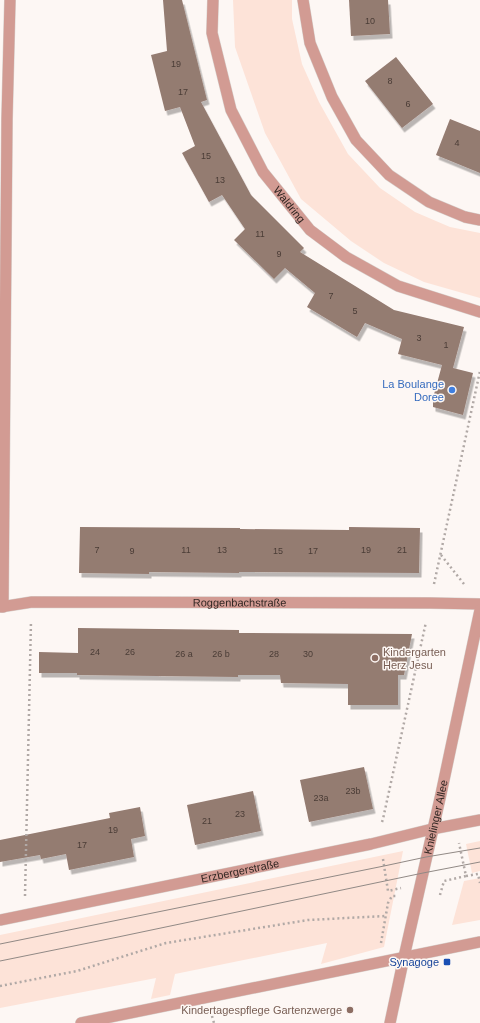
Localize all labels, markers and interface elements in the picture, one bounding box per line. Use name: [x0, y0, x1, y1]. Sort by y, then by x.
house number: 10: [365, 16, 375, 26]
house number: 19: [171, 59, 181, 69]
house number: 8: [387, 76, 393, 86]
house number: 17: [178, 87, 188, 97]
house number: 6: [405, 99, 411, 109]
house number: 4: [454, 138, 460, 148]
house number: 15: [201, 151, 211, 161]
house number: 13: [215, 175, 225, 185]
street label: Waldring: [271, 184, 308, 225]
house number: 11: [255, 229, 265, 239]
house number: 9: [276, 249, 282, 259]
house number: 7: [328, 291, 334, 301]
house number: 5: [352, 306, 358, 316]
house number: 3: [416, 333, 422, 343]
house number: 1: [443, 340, 449, 350]
place label: La Boulange Doree: [382, 378, 444, 403]
marker: La Boulange Doree: [447, 385, 457, 395]
house number: 7: [94, 545, 100, 555]
house number: 11: [181, 545, 191, 555]
house number: 13: [217, 545, 227, 555]
house number: 19: [361, 545, 371, 555]
house number: 21: [397, 545, 407, 555]
house number: 9: [129, 546, 135, 556]
house number: 15: [273, 546, 283, 556]
house number: 17: [308, 546, 318, 556]
street label: Roggenbachstraße: [193, 596, 286, 609]
place label: Kindergarten Herz Jesu: [383, 646, 446, 671]
house number: 24: [90, 647, 100, 657]
house number: 26: [125, 647, 135, 657]
house number: 26 a: [175, 649, 193, 659]
house number: 26 b: [212, 649, 230, 659]
house number: 28: [269, 649, 279, 659]
house number: 30: [303, 649, 313, 659]
marker: Kindergarten Herz Jesu: [370, 653, 380, 663]
street label: Knielinger Allee: [422, 779, 450, 855]
house number: 23b: [345, 786, 361, 796]
house number: 23a: [313, 793, 329, 803]
house number: 23: [235, 809, 245, 819]
house number: 21: [202, 816, 212, 826]
house number: 19: [108, 825, 118, 835]
house number: 17: [77, 840, 87, 850]
street label: Erzbergerstraße: [200, 857, 280, 885]
place label: Synagoge: [389, 956, 439, 968]
marker: Synagoge: [442, 957, 452, 967]
place label: Kindertagespflege Gartenzwerge: [181, 1004, 342, 1016]
marker: Kindertagespflege Gartenzwerge: [345, 1005, 355, 1015]

